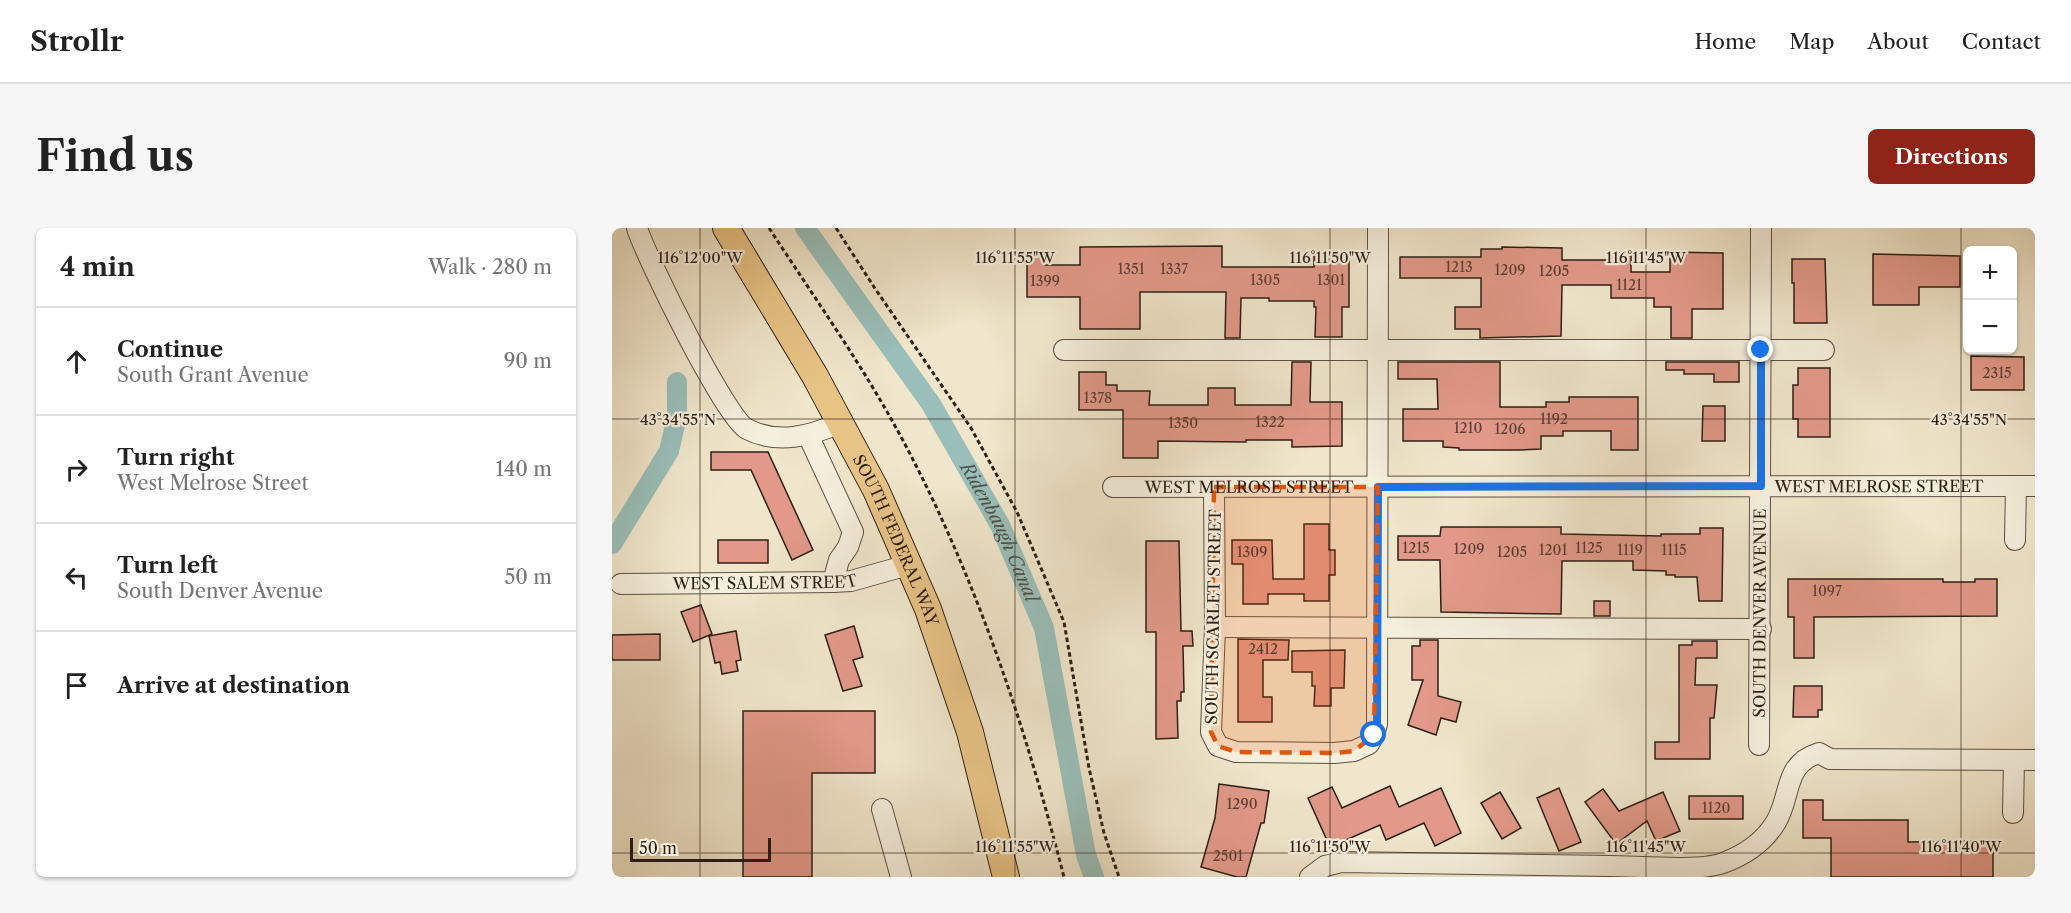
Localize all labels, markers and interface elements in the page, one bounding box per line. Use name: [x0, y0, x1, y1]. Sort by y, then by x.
text: Strollr: [30, 24, 124, 58]
text: Home: [1695, 29, 1756, 54]
text: Map: [1789, 29, 1834, 54]
text: About: [1867, 29, 1929, 54]
text: Contact: [1962, 29, 2041, 54]
button: Directions: [1868, 129, 2035, 184]
text: Find us: [36, 130, 194, 182]
map controls: [1963, 246, 2017, 354]
button: +: [1963, 246, 2017, 300]
text: 116°12'00"W: [657, 248, 743, 267]
text: 116°11'55"W: [975, 248, 1056, 267]
text: 116°11'50"W: [1289, 248, 1371, 267]
text: 116°11'45"W: [1606, 248, 1686, 267]
text: 4 min: [60, 251, 135, 283]
text: Walk · 280 m: [428, 255, 552, 279]
house number: 1213: [1445, 258, 1473, 276]
house number: 1351: [1117, 260, 1145, 278]
house number: 1337: [1160, 260, 1188, 278]
house number: 1209: [1494, 261, 1526, 279]
house number: 1205: [1539, 262, 1569, 280]
house number: 1305: [1250, 271, 1280, 289]
house number: 1301: [1317, 271, 1345, 289]
house number: 1399: [1030, 272, 1060, 290]
house number: 1121: [1616, 276, 1642, 294]
button: −: [1963, 300, 2017, 354]
text: Continue: [117, 336, 223, 363]
route end: [1747, 336, 1773, 362]
icon: ahead: [60, 345, 93, 378]
text: 90 m: [504, 349, 552, 373]
text: South Grant Avenue: [117, 363, 309, 387]
house number: 2315: [1982, 364, 2012, 382]
house number: 1378: [1084, 389, 1112, 407]
text: 43°34'55"N: [640, 410, 716, 429]
house number: 1192: [1540, 410, 1568, 428]
text: 43°34'55"N: [1931, 410, 2007, 429]
house number: 1322: [1255, 413, 1285, 431]
house number: 1350: [1168, 414, 1198, 432]
house number: 1210: [1454, 419, 1482, 437]
house number: 1206: [1494, 420, 1526, 438]
text: Turn right: [117, 444, 235, 471]
street label: SOUTH FEDERAL WAY: [849, 451, 943, 629]
icon: right: [60, 453, 93, 486]
water label: Ridenbaugh Canal: [954, 456, 1044, 608]
text: 140 m: [495, 457, 552, 481]
text: West Melrose Street: [117, 471, 309, 495]
street label: WEST MELROSE STREET: [1774, 476, 1983, 496]
street label: WEST MELROSE STREET: [1144, 477, 1353, 497]
street label: SOUTH DENVER AVENUE: [1749, 508, 1770, 718]
street label: SOUTH SCARLET STREET: [1201, 509, 1225, 725]
house number: 1215: [1402, 539, 1430, 557]
house number: 1125: [1575, 539, 1603, 557]
house number: 1209: [1453, 540, 1485, 558]
house number: 1201: [1539, 541, 1567, 559]
house number: 1119: [1617, 541, 1643, 559]
house number: 1115: [1661, 541, 1687, 559]
house number: 1309: [1237, 543, 1267, 561]
house number: 1205: [1497, 543, 1527, 561]
text: Turn left: [117, 552, 218, 579]
icon: left: [60, 561, 93, 594]
text: 50 m: [505, 565, 552, 589]
street label: WEST SALEM STREET: [672, 570, 860, 594]
text: South Denver Avenue: [117, 579, 323, 603]
house number: 1097: [1812, 582, 1842, 600]
house number: 2412: [1248, 640, 1278, 658]
icon: arrive: [60, 669, 93, 702]
text: Arrive at destination: [117, 672, 350, 699]
route start: [1360, 721, 1386, 747]
house number: 1290: [1226, 795, 1258, 813]
house number: 1120: [1702, 799, 1730, 817]
scale bar: [630, 835, 771, 862]
text: 116°11'55"W: [975, 837, 1056, 856]
text: 116°11'50"W: [1289, 837, 1371, 856]
text: 116°11'45"W: [1606, 837, 1686, 856]
text: 116°11'40"W: [1920, 837, 2002, 856]
text: 50 m: [639, 838, 677, 858]
house number: 2501: [1213, 847, 1243, 865]

